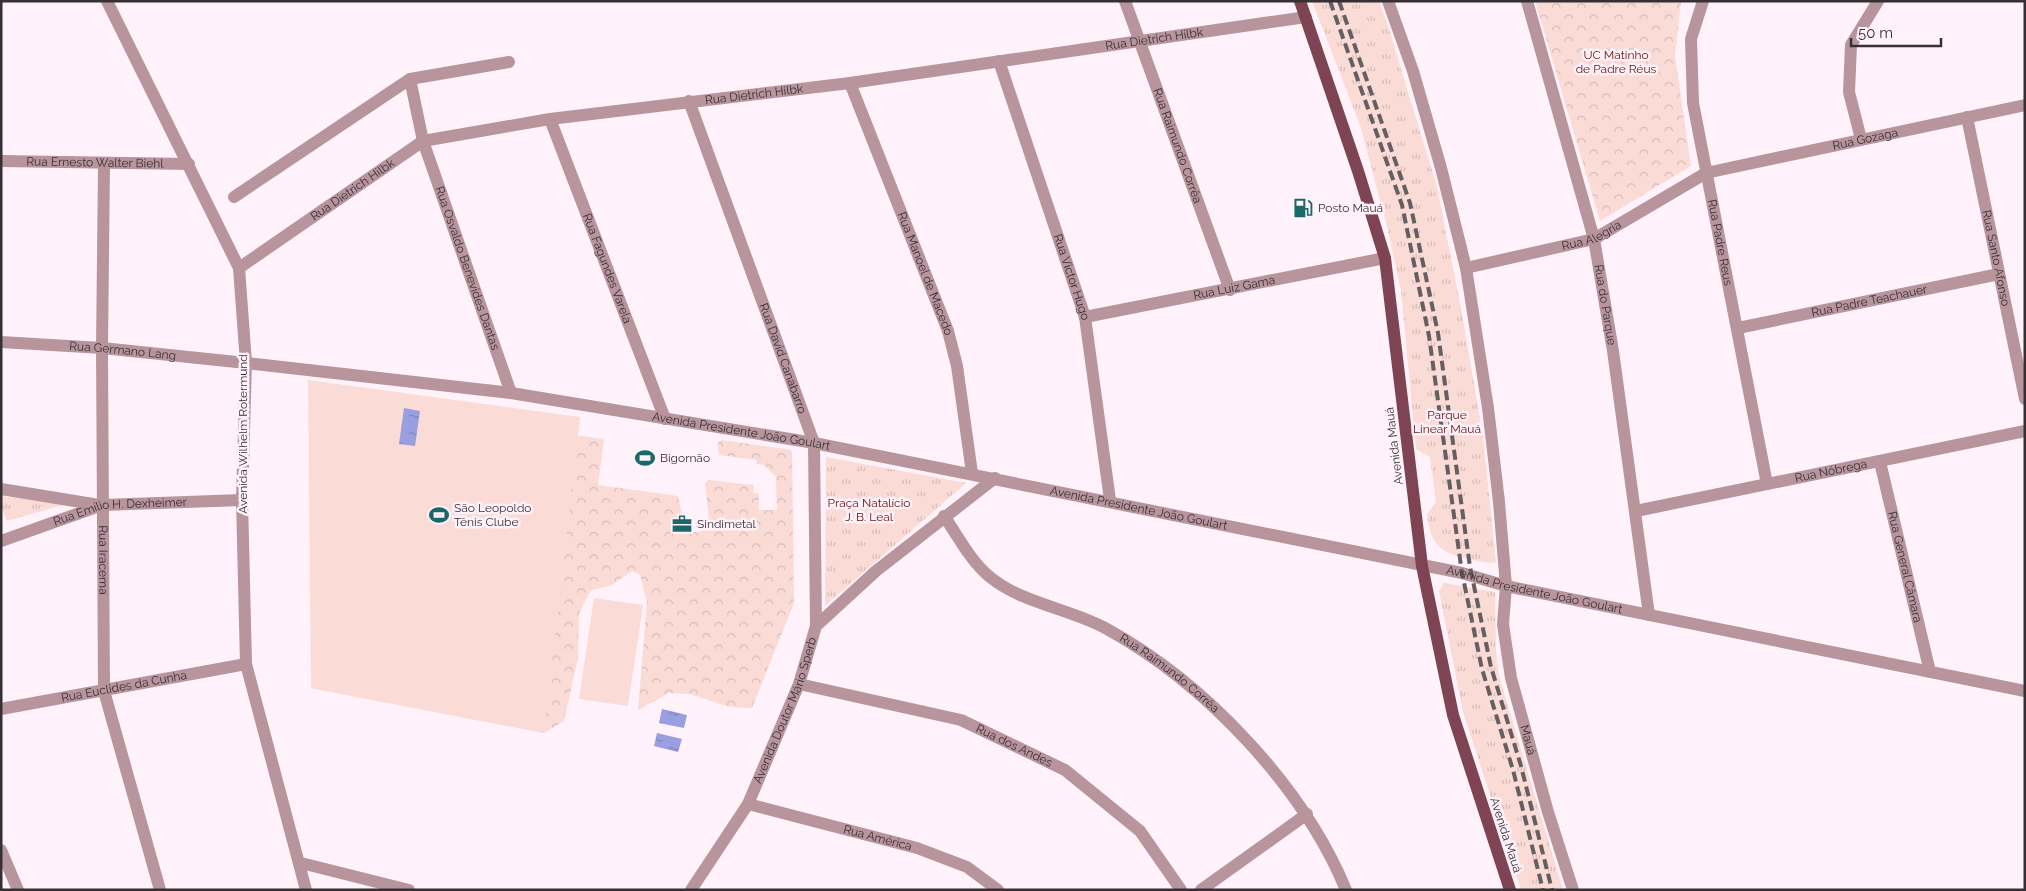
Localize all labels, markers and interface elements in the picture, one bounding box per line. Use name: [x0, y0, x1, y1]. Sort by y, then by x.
scale bar: [1851, 15, 1941, 47]
text: 50 m: [1858, 24, 1893, 42]
street label: Rua Dietrich Hilbk: [1104, 25, 1205, 53]
park label: UC Matinho de Padre Réus: [1576, 48, 1657, 76]
street label: Rua Dietrich Hilbk: [704, 82, 805, 107]
street label: Rua Raimundo Corrêa: [1150, 86, 1205, 205]
street label: Rua Gozaga: [1831, 125, 1899, 153]
street label: Rua Ernesto Walter Biehl: [26, 154, 164, 171]
street label: Rua Dietrich Hilbk: [308, 155, 398, 223]
street label: Rua Osvaldo Benevides Dantas: [432, 184, 503, 352]
fuel station icon: Posto Mauá: [1292, 197, 1314, 219]
street label: Rua Padre Reus: [1705, 198, 1735, 287]
place label: Posto Mauá: [1318, 201, 1383, 215]
street label: Rua Santo Afonso: [1979, 209, 2013, 307]
street label: Rua Manoel de Macedo: [895, 210, 956, 337]
street label: Rua Fagundes Varela: [580, 211, 635, 325]
street label: Rua Alegria: [1560, 218, 1624, 253]
street label: Rua Victor Hugo: [1051, 232, 1093, 322]
street label: Rua do Parque: [1591, 263, 1619, 346]
street label: Rua Luiz Gama: [1192, 273, 1276, 303]
street label: Rua Padre Teachauer: [1810, 282, 1929, 320]
street label: Rua David Canabarro: [756, 301, 810, 416]
street label: Rua Germano Lang: [69, 339, 177, 363]
street label: Avenida Wilhelm Rotermund: [236, 354, 250, 514]
street label: Avenida Mauá: [1382, 406, 1406, 486]
park label: Parque Linear Mauá: [1413, 408, 1481, 436]
street label: Avenida Presidente João Goulart: [651, 409, 831, 453]
sports icon: Bigornão: [634, 447, 656, 469]
place label: Bigornão: [660, 451, 710, 465]
street label: Rua Nóbrega: [1794, 457, 1868, 485]
street label: Avenida Presidente João Goulart: [1049, 484, 1229, 533]
street label: Rua Emílio H. Dexheimer: [51, 495, 188, 529]
park label: Praça Natalício J. B. Leal: [828, 496, 910, 524]
place label: São Leopoldo Tênis Clube: [454, 501, 531, 529]
sports icon: São Leopoldo Tênis Clube: [428, 504, 450, 526]
street label: Rua General Câmara: [1885, 510, 1925, 624]
office icon: Sindimetal: [671, 513, 693, 535]
place label: Sindimetal: [697, 517, 757, 531]
street label: Rua Iracema: [96, 525, 110, 595]
street label: Avenida Presidente João Goulart: [1445, 563, 1624, 616]
street label: Rua Raimundo Corrêa: [1117, 631, 1222, 716]
street label: Avenida Doutor Mário Sperb: [750, 636, 819, 786]
street label: Rua Euclides da Cunha: [60, 668, 188, 705]
street label: Rua dos Andes: [974, 721, 1055, 770]
street label: Mauá: [1517, 723, 1539, 757]
street label: Avenida Mauá: [1487, 796, 1525, 874]
street label: Rua América: [842, 822, 913, 853]

